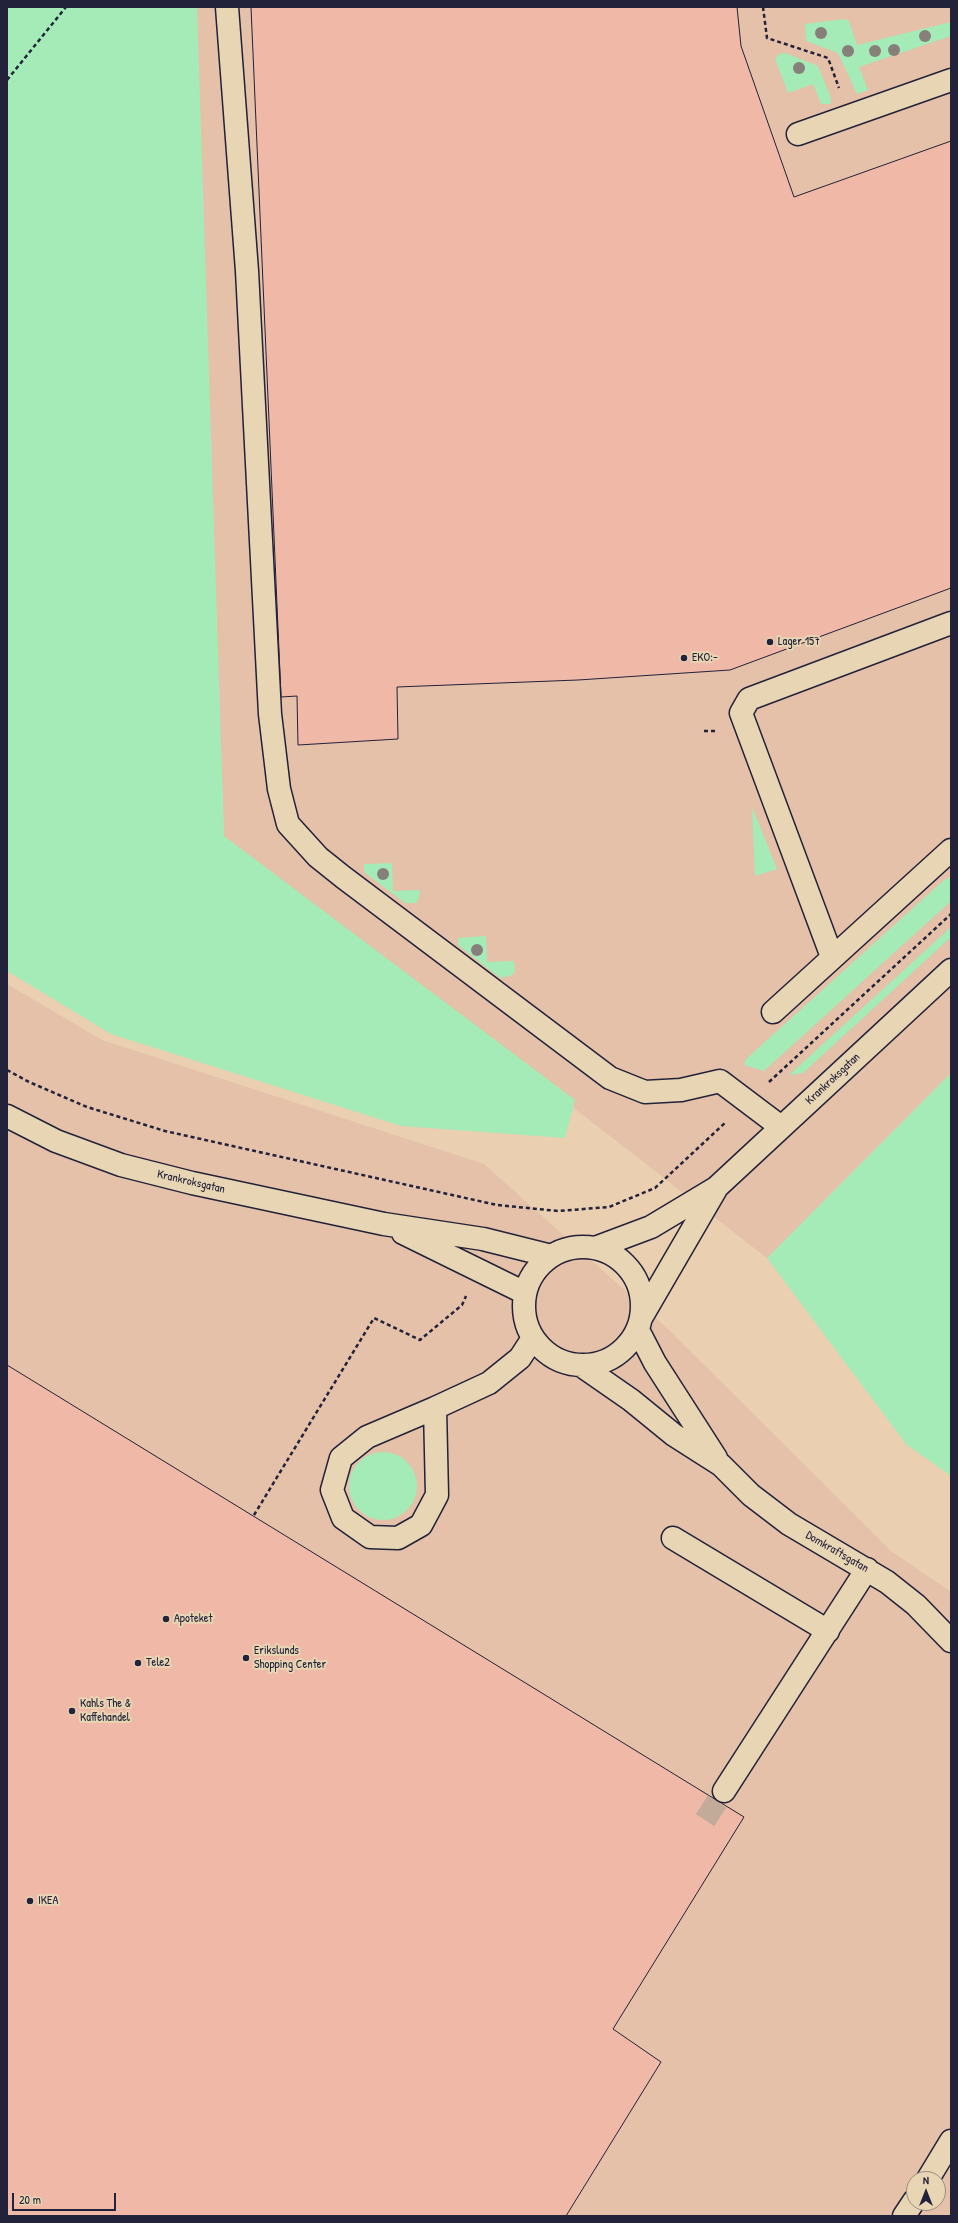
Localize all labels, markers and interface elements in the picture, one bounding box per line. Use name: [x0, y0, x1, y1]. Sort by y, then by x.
place label: Lager 157: [778, 635, 820, 649]
marker: Lager 157: [765, 637, 775, 647]
place label: EKO:-: [692, 651, 718, 665]
marker: EKO:-: [679, 653, 689, 663]
street label: Krankroksgatan: [803, 1050, 863, 1108]
street label: Krankroksgatan: [156, 1167, 226, 1197]
street label: Domkraftsgatan: [803, 1528, 871, 1576]
place label: Apoteket: [174, 1612, 213, 1626]
marker: Apoteket: [161, 1614, 171, 1624]
place label: Erikslunds Shopping Center: [254, 1644, 326, 1672]
marker: Erikslunds Shopping Center: [241, 1653, 251, 1663]
place label: Tele2: [146, 1656, 170, 1670]
marker: Tele2: [133, 1658, 143, 1668]
place label: Kahls The & Kaffehandel: [80, 1697, 131, 1725]
marker: Kahls The & Kaffehandel: [67, 1706, 77, 1716]
place label: IKEA: [38, 1894, 58, 1908]
marker: IKEA: [25, 1896, 35, 1906]
north arrow: [906, 2171, 946, 2211]
text: N: [923, 2173, 929, 2187]
scale bar: [14, 2185, 118, 2211]
text: 20 m: [19, 2191, 41, 2208]

